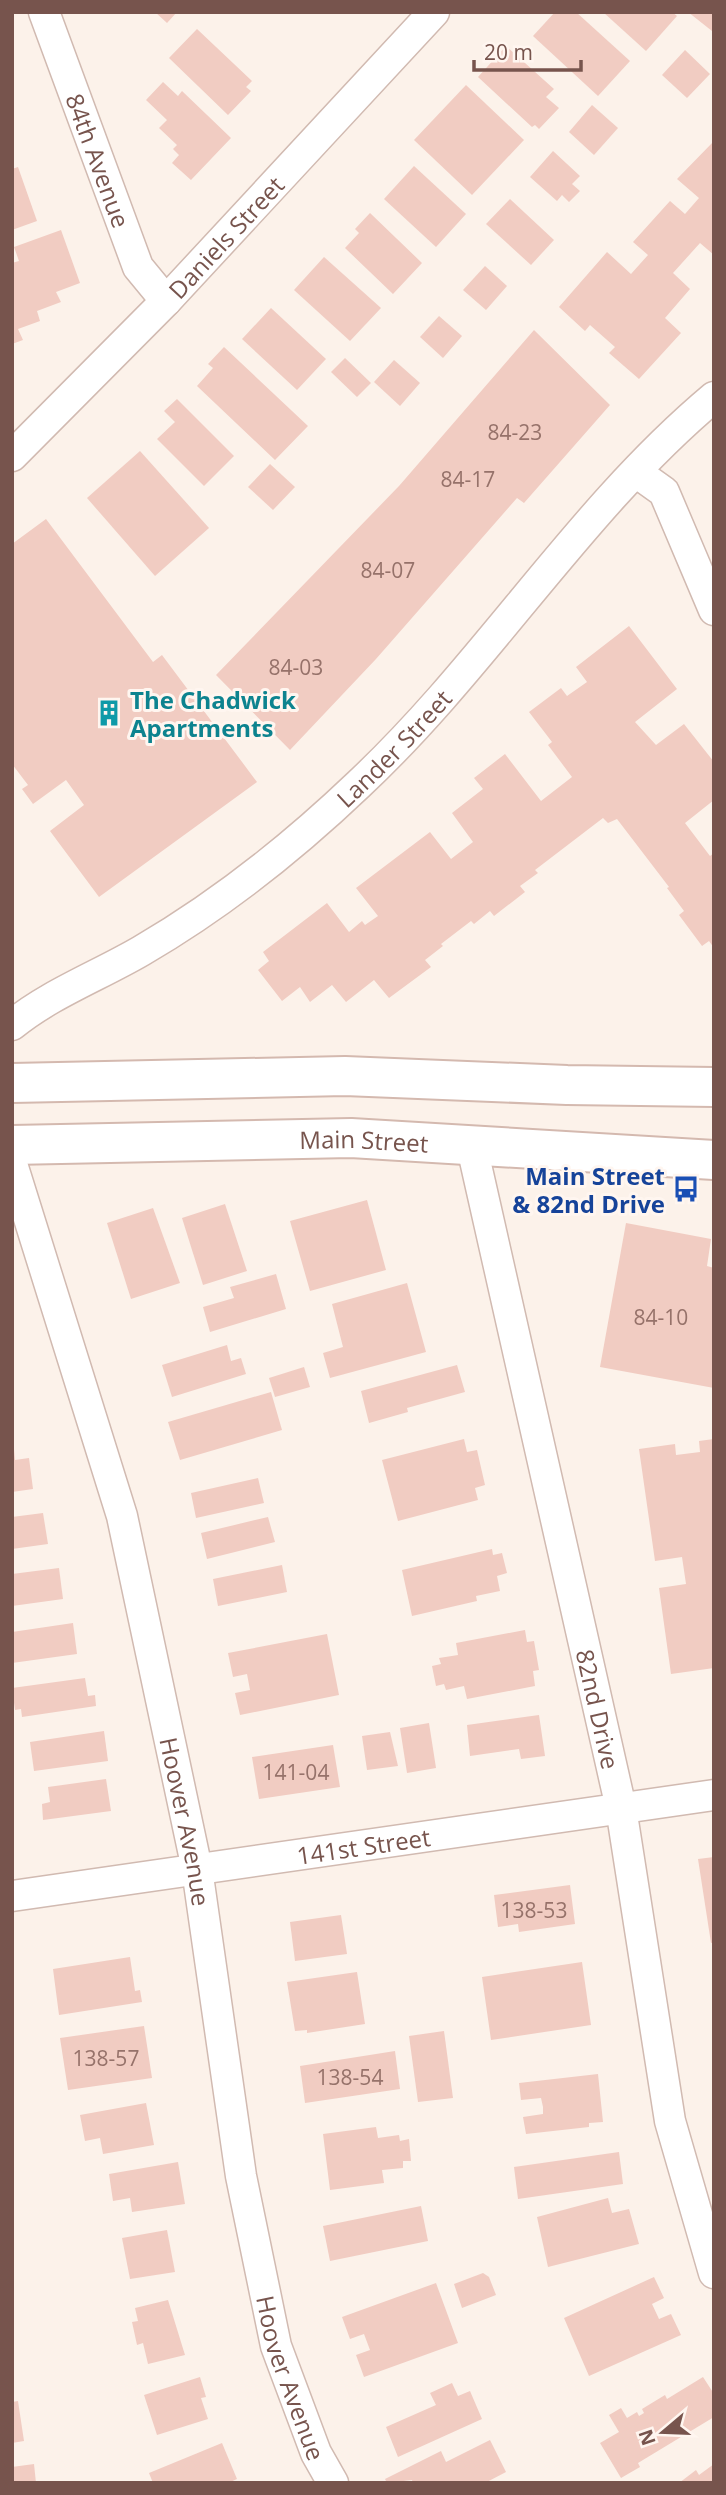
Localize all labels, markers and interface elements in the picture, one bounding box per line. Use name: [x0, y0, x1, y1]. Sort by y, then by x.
scale bar: [474, 28, 581, 72]
text: 20 m: [484, 38, 533, 66]
street label: 84th Avenue: [59, 89, 138, 232]
street label: Daniels Street: [160, 168, 291, 305]
house number: 84-23: [488, 418, 542, 446]
house number: 84-17: [441, 465, 495, 493]
house number: 84-07: [361, 556, 415, 584]
house number: 84-03: [269, 653, 323, 681]
street label: Lander Street: [329, 682, 458, 814]
place label: The Chadwick Apartments: [130, 683, 296, 744]
building icon: The Chadwick Apartments: [94, 698, 124, 728]
street label: Main Street: [299, 1121, 429, 1159]
place label: Main Street & 82nd Drive: [512, 1159, 665, 1220]
bus stop icon: Main Street & 82nd Drive: [671, 1174, 701, 1204]
house number: 84-10: [634, 1303, 688, 1331]
street label: 82nd Drive: [569, 1646, 628, 1772]
street label: Hoover Avenue: [153, 1734, 219, 1908]
house number: 141-04: [263, 1758, 329, 1786]
street label: 141st Street: [294, 1820, 432, 1871]
house number: 138-53: [501, 1896, 567, 1924]
house number: 138-57: [73, 2044, 139, 2072]
house number: 138-54: [317, 2063, 383, 2091]
street label: Hoover Avenue: [250, 2293, 334, 2465]
north arrow: [628, 2397, 698, 2467]
text: N: [632, 2426, 662, 2449]

